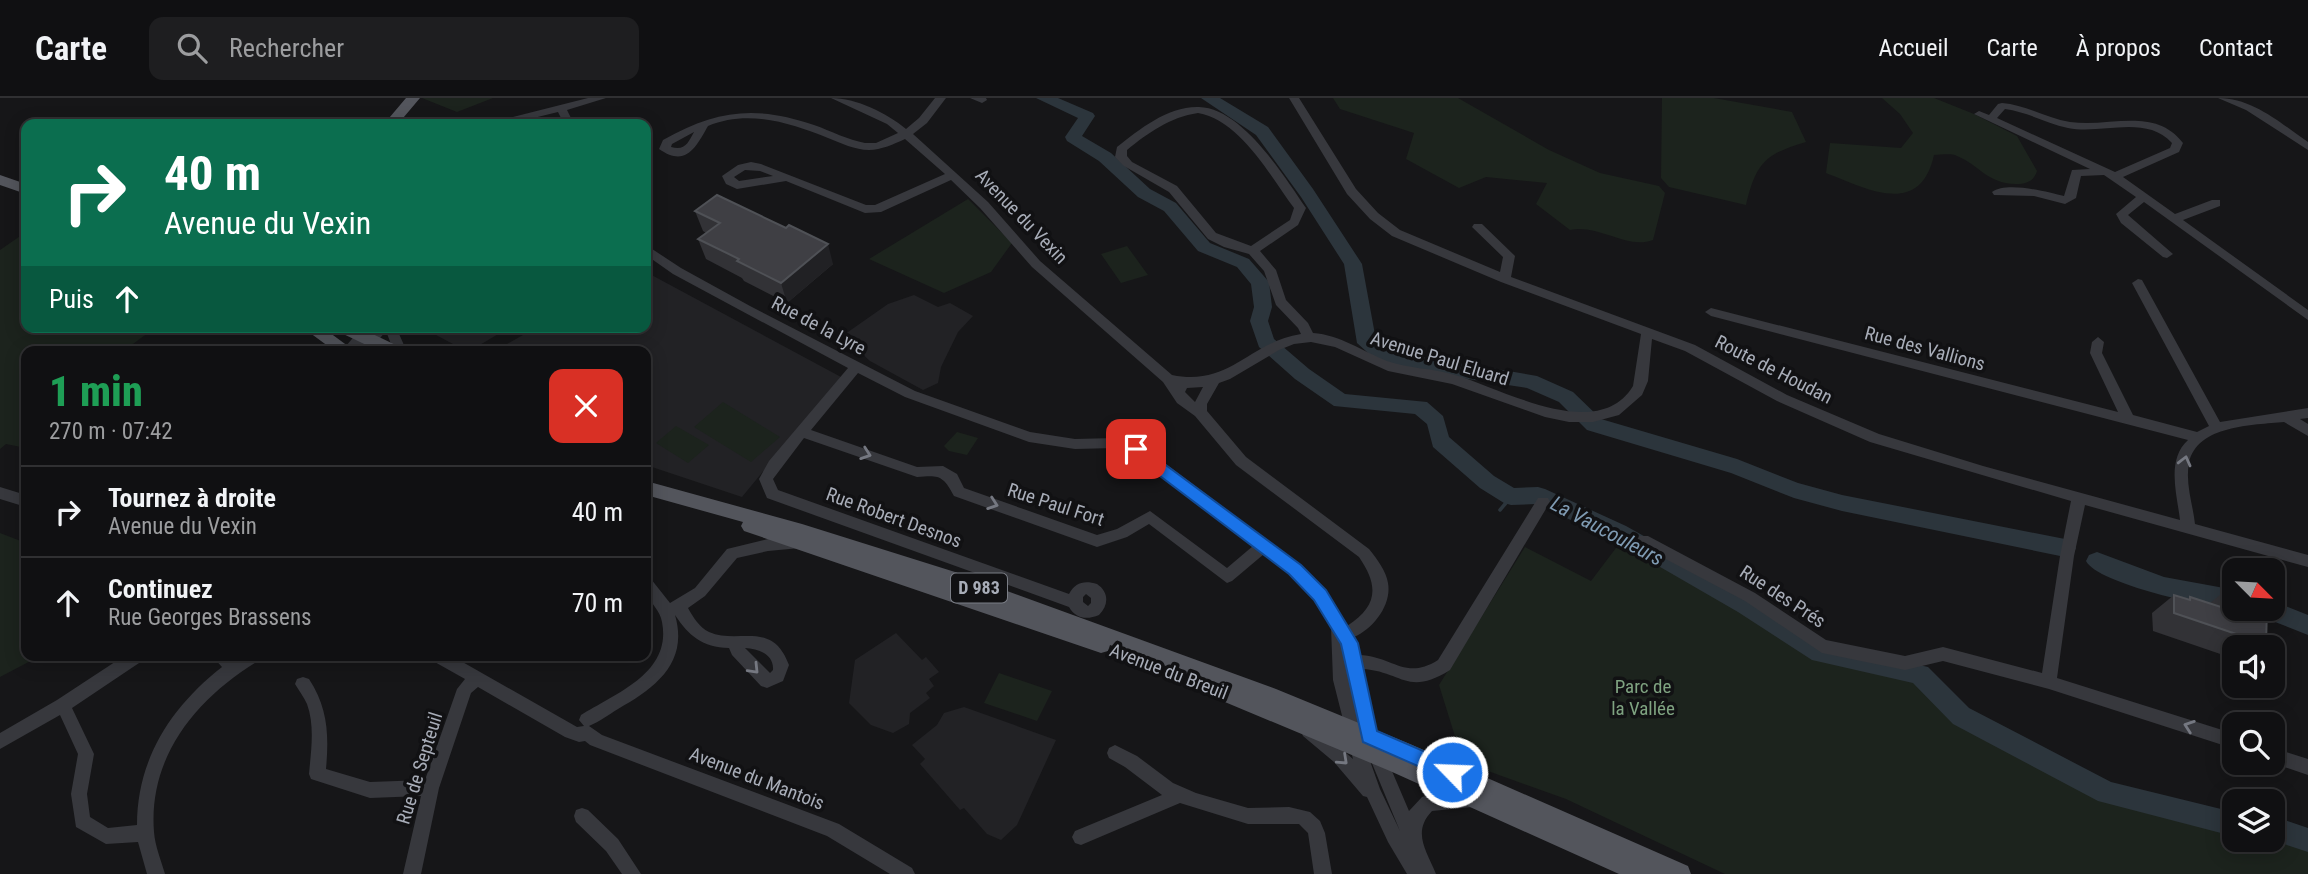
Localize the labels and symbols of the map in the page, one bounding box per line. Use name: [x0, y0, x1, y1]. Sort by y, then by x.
street label: Avenue du Vexin: [971, 164, 1073, 269]
street label: Rue de la Lyre: [768, 291, 870, 360]
street label: Rue des Vallions: [1862, 321, 1988, 376]
street label: Avenue Paul Eluard: [1368, 326, 1512, 390]
street label: Route de Houdan: [1711, 330, 1836, 409]
pin: [1106, 419, 1166, 479]
one-way arrow: [859, 446, 871, 460]
one-way arrow: [2177, 455, 2191, 467]
street label: Rue Paul Fort: [1005, 478, 1107, 531]
street label: Rue Robert Desnos: [823, 482, 965, 553]
water label: La Vaucouleurs: [1547, 491, 1667, 571]
one-way arrow: [987, 496, 999, 510]
north arrow: [2222, 558, 2286, 621]
street label: Rue des Prés: [1736, 560, 1830, 633]
road number: D 983: [951, 574, 1007, 602]
street label: Avenue du Breuil: [1106, 638, 1231, 705]
one-way arrow: [746, 661, 759, 674]
park label: Parc de la Vallée: [1611, 675, 1675, 720]
street label: Rue de Septeuil: [392, 709, 447, 827]
one-way arrow: [2183, 720, 2196, 734]
position arrow: [1415, 735, 1489, 809]
street label: Avenue du Mantois: [686, 742, 828, 815]
one-way arrow: [1335, 751, 1348, 764]

